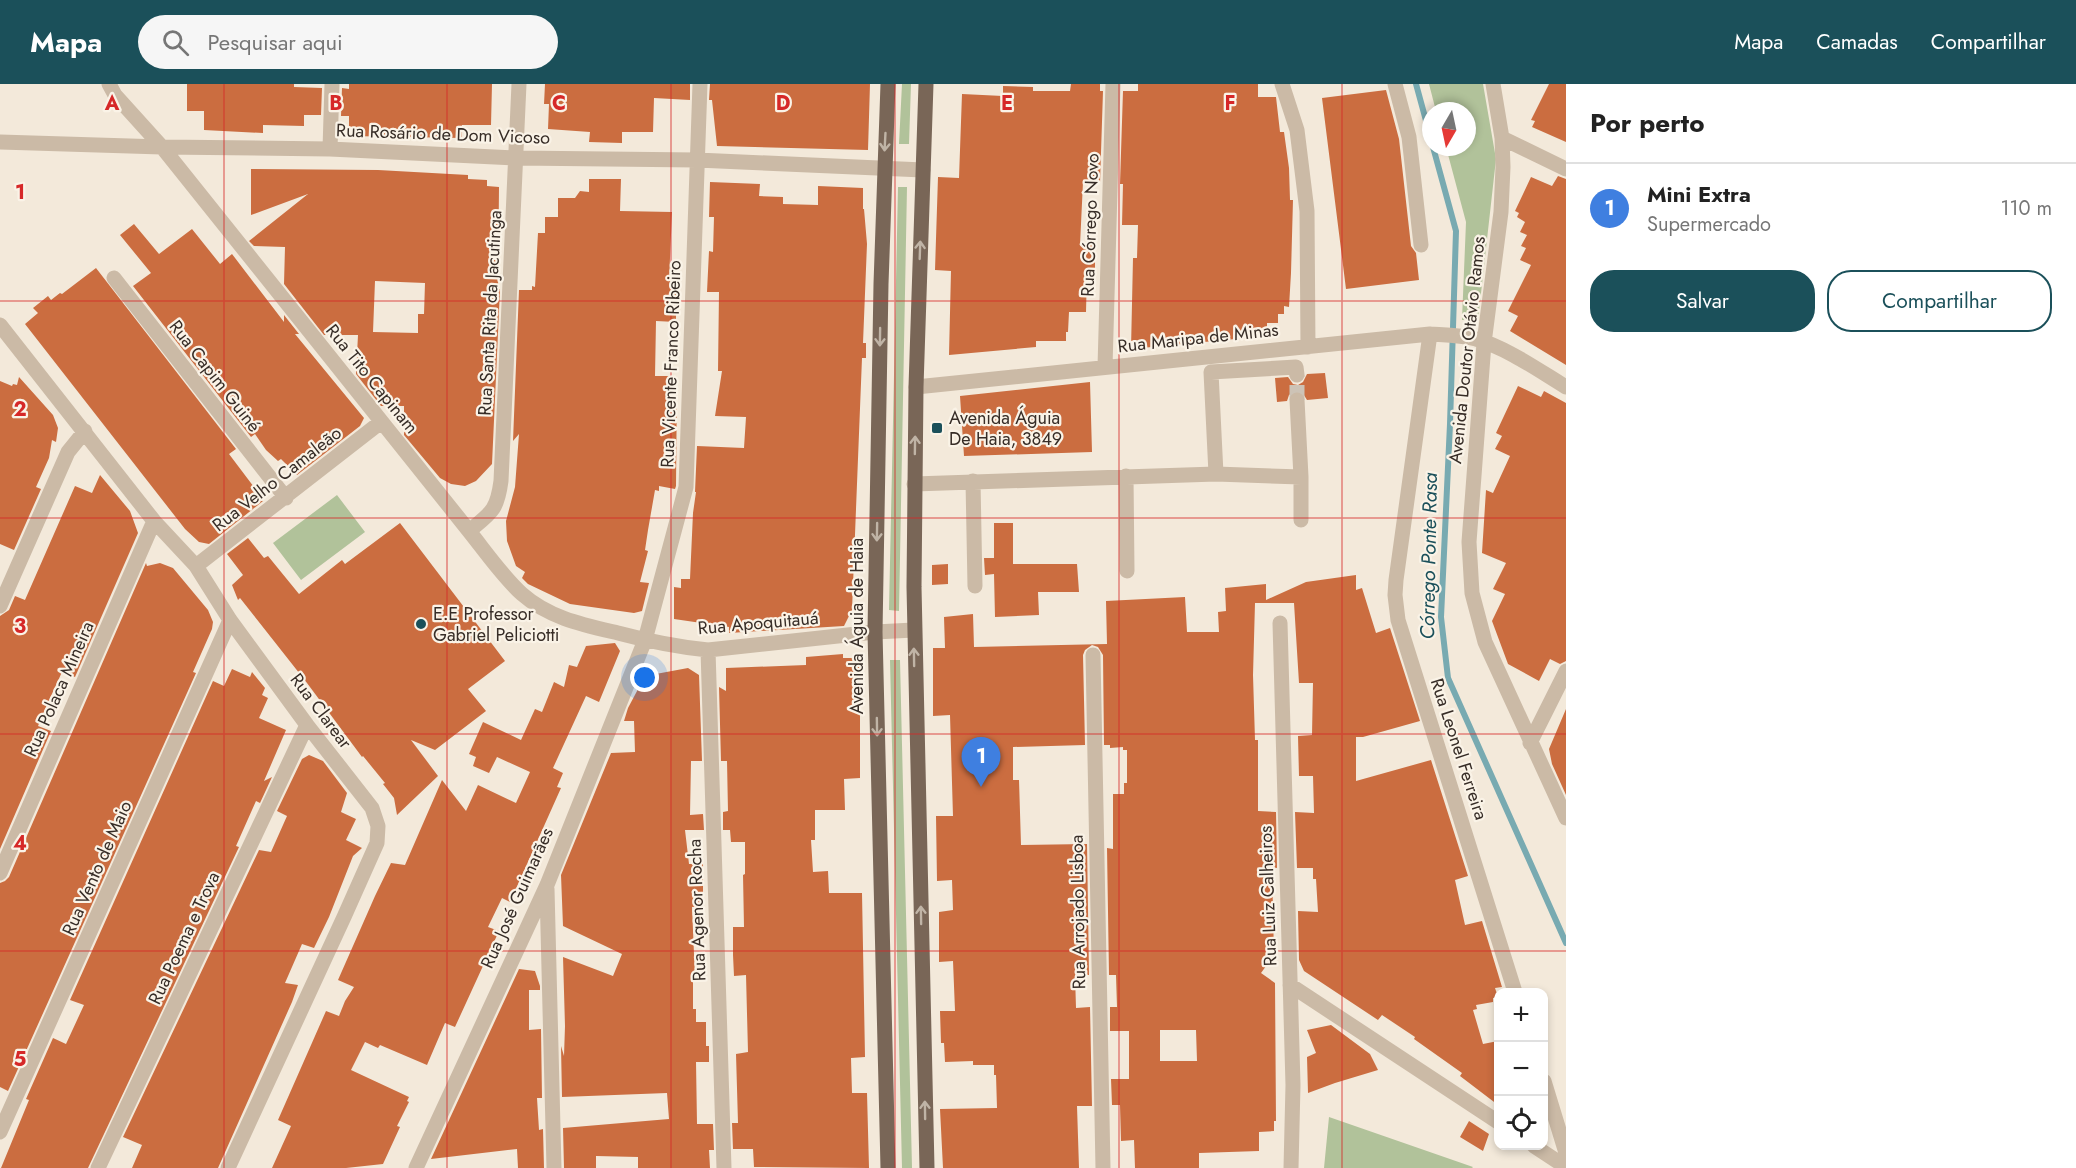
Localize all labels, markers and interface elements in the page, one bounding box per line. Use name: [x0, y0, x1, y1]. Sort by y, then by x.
search box: [138, 15, 558, 69]
text: Mapa: [30, 22, 102, 63]
icon: search: [159, 26, 192, 59]
text: Pesquisar aqui: [207, 26, 343, 58]
text: Mapa: [1734, 27, 1783, 57]
text: Camadas: [1816, 27, 1898, 57]
text: Compartilhar: [1931, 27, 2046, 57]
text: A: [104, 89, 120, 118]
text: B: [329, 89, 343, 118]
text: C: [552, 89, 566, 118]
text: D: [776, 89, 790, 118]
text: E: [1001, 89, 1013, 118]
text: F: [1224, 89, 1236, 118]
north arrow: [1422, 102, 1476, 156]
text: Por perto: [1590, 104, 1704, 142]
street label: Rua Rosário de Dom Vicoso: [336, 117, 551, 151]
one-way arrow: [880, 132, 891, 152]
street label: Rua Córrego Novo: [1075, 153, 1106, 297]
text: 1: [15, 178, 25, 207]
text: Mini Extra: [1647, 178, 1751, 210]
text: 1: [1604, 194, 1615, 223]
text: 110 m: [2000, 194, 2052, 223]
street label: Rua Santa Rita da Jacutinga: [472, 210, 508, 416]
text: Supermercado: [1647, 210, 1771, 239]
street label: Avenida Doutor Otávio Ramos: [1442, 235, 1492, 465]
one-way arrow: [915, 241, 926, 261]
street label: Rua Vicente Franco Ribeiro: [654, 259, 688, 468]
button: Salvar: [1590, 270, 1815, 332]
button: Compartilhar: [1827, 270, 2052, 332]
street label: Rua Capim Guiné: [163, 315, 267, 437]
street label: Rua Maripa de Minas: [1116, 317, 1280, 359]
street label: Rua Tito Capinam: [320, 319, 424, 439]
one-way arrow: [874, 327, 886, 347]
text: 2: [13, 395, 27, 424]
place label: Avenida Águia De Haia, 3849: [949, 405, 1062, 452]
street label: Rua Velho Camaleão: [207, 420, 347, 538]
marker: Avenida Águia De Haia, 3849: [930, 421, 944, 435]
one-way arrow: [909, 436, 920, 456]
water label: Córrego Ponte Rasa: [1413, 472, 1445, 640]
one-way arrow: [871, 522, 882, 542]
street label: Avenida Águia de Haia: [844, 538, 870, 714]
place label: E.E Professor Gabriel Peliciotti: [433, 601, 559, 648]
street label: Rua Apoquitauá: [697, 605, 819, 641]
text: 3: [14, 612, 26, 641]
street label: Rua Polaca Mineira: [17, 617, 101, 761]
marker: E.E Professor Gabriel Peliciotti: [414, 617, 428, 631]
one-way arrow: [909, 647, 920, 667]
your location: [630, 663, 659, 692]
street label: Rua Clarear: [284, 668, 359, 755]
street label: Rua Leonel Ferreira: [1424, 675, 1494, 823]
one-way arrow: [871, 717, 883, 737]
pin: 1: [962, 738, 1000, 787]
street label: Rua Vento de Maio: [56, 796, 138, 940]
street label: Rua José Guimarães: [474, 823, 560, 973]
street label: Rua Luiz Calheiros: [1253, 825, 1283, 967]
text: 4: [13, 829, 27, 858]
street label: Rua Arrojado Lisboa: [1064, 834, 1092, 990]
street label: Rua Agenor Rocha: [682, 838, 712, 982]
street label: Rua Poema e Trova: [142, 867, 226, 1009]
one-way arrow: [915, 905, 926, 925]
map controls: [1494, 988, 1548, 1150]
button: +: [1494, 988, 1548, 1042]
button: −: [1494, 1042, 1548, 1096]
text: 5: [14, 1045, 27, 1074]
button: locate: [1494, 1096, 1548, 1150]
one-way arrow: [920, 1100, 931, 1120]

